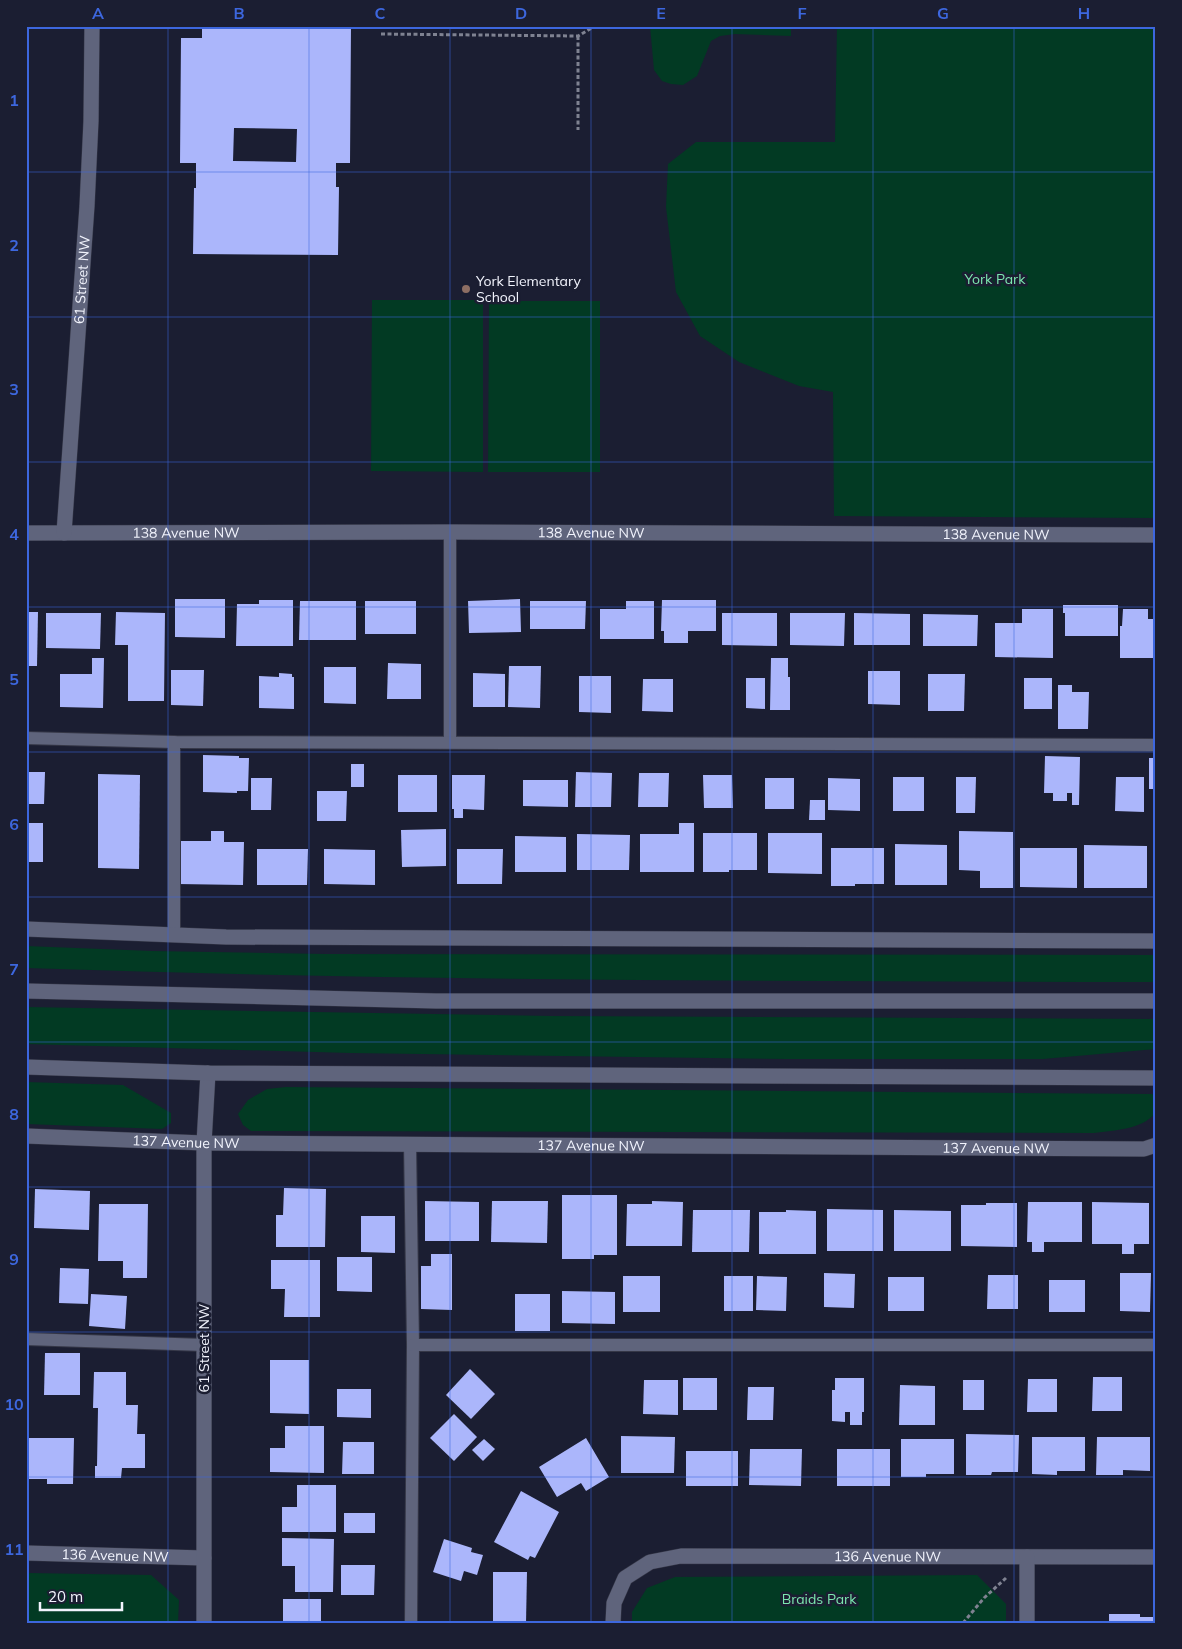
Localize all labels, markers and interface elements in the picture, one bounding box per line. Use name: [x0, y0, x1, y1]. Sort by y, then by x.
text: A: [92, 3, 104, 23]
text: B: [233, 3, 245, 23]
text: C: [375, 3, 386, 23]
text: D: [515, 3, 527, 23]
text: E: [656, 3, 666, 23]
text: F: [797, 3, 807, 23]
text: G: [937, 3, 949, 23]
text: H: [1078, 3, 1090, 23]
text: 1: [9, 90, 19, 110]
street label: 61 Street NW: [70, 234, 94, 325]
text: 2: [9, 235, 19, 255]
park label: York Park: [964, 270, 1026, 288]
place label: York Elementary School: [475, 272, 581, 306]
marker: York Elementary School: [460, 283, 472, 295]
text: 3: [9, 379, 19, 399]
street label: 138 Avenue NW: [132, 523, 240, 542]
street label: 138 Avenue NW: [537, 523, 645, 542]
text: 4: [9, 524, 19, 544]
street label: 138 Avenue NW: [942, 525, 1050, 544]
text: 5: [9, 669, 19, 689]
text: 6: [9, 814, 19, 834]
text: 7: [9, 959, 19, 979]
text: 8: [9, 1104, 19, 1124]
street label: 137 Avenue NW: [132, 1131, 240, 1152]
street label: 137 Avenue NW: [537, 1136, 645, 1155]
street label: 137 Avenue NW: [942, 1139, 1050, 1157]
text: 9: [9, 1249, 19, 1269]
street label: 61 Street NW: [195, 1303, 213, 1392]
text: 10: [4, 1394, 24, 1414]
text: 11: [4, 1539, 24, 1559]
street label: 136 Avenue NW: [61, 1545, 169, 1566]
street label: 136 Avenue NW: [834, 1547, 942, 1566]
scale bar: [40, 1579, 122, 1611]
text: 20 m: [48, 1587, 83, 1606]
park label: Braids Park: [782, 1590, 857, 1608]

